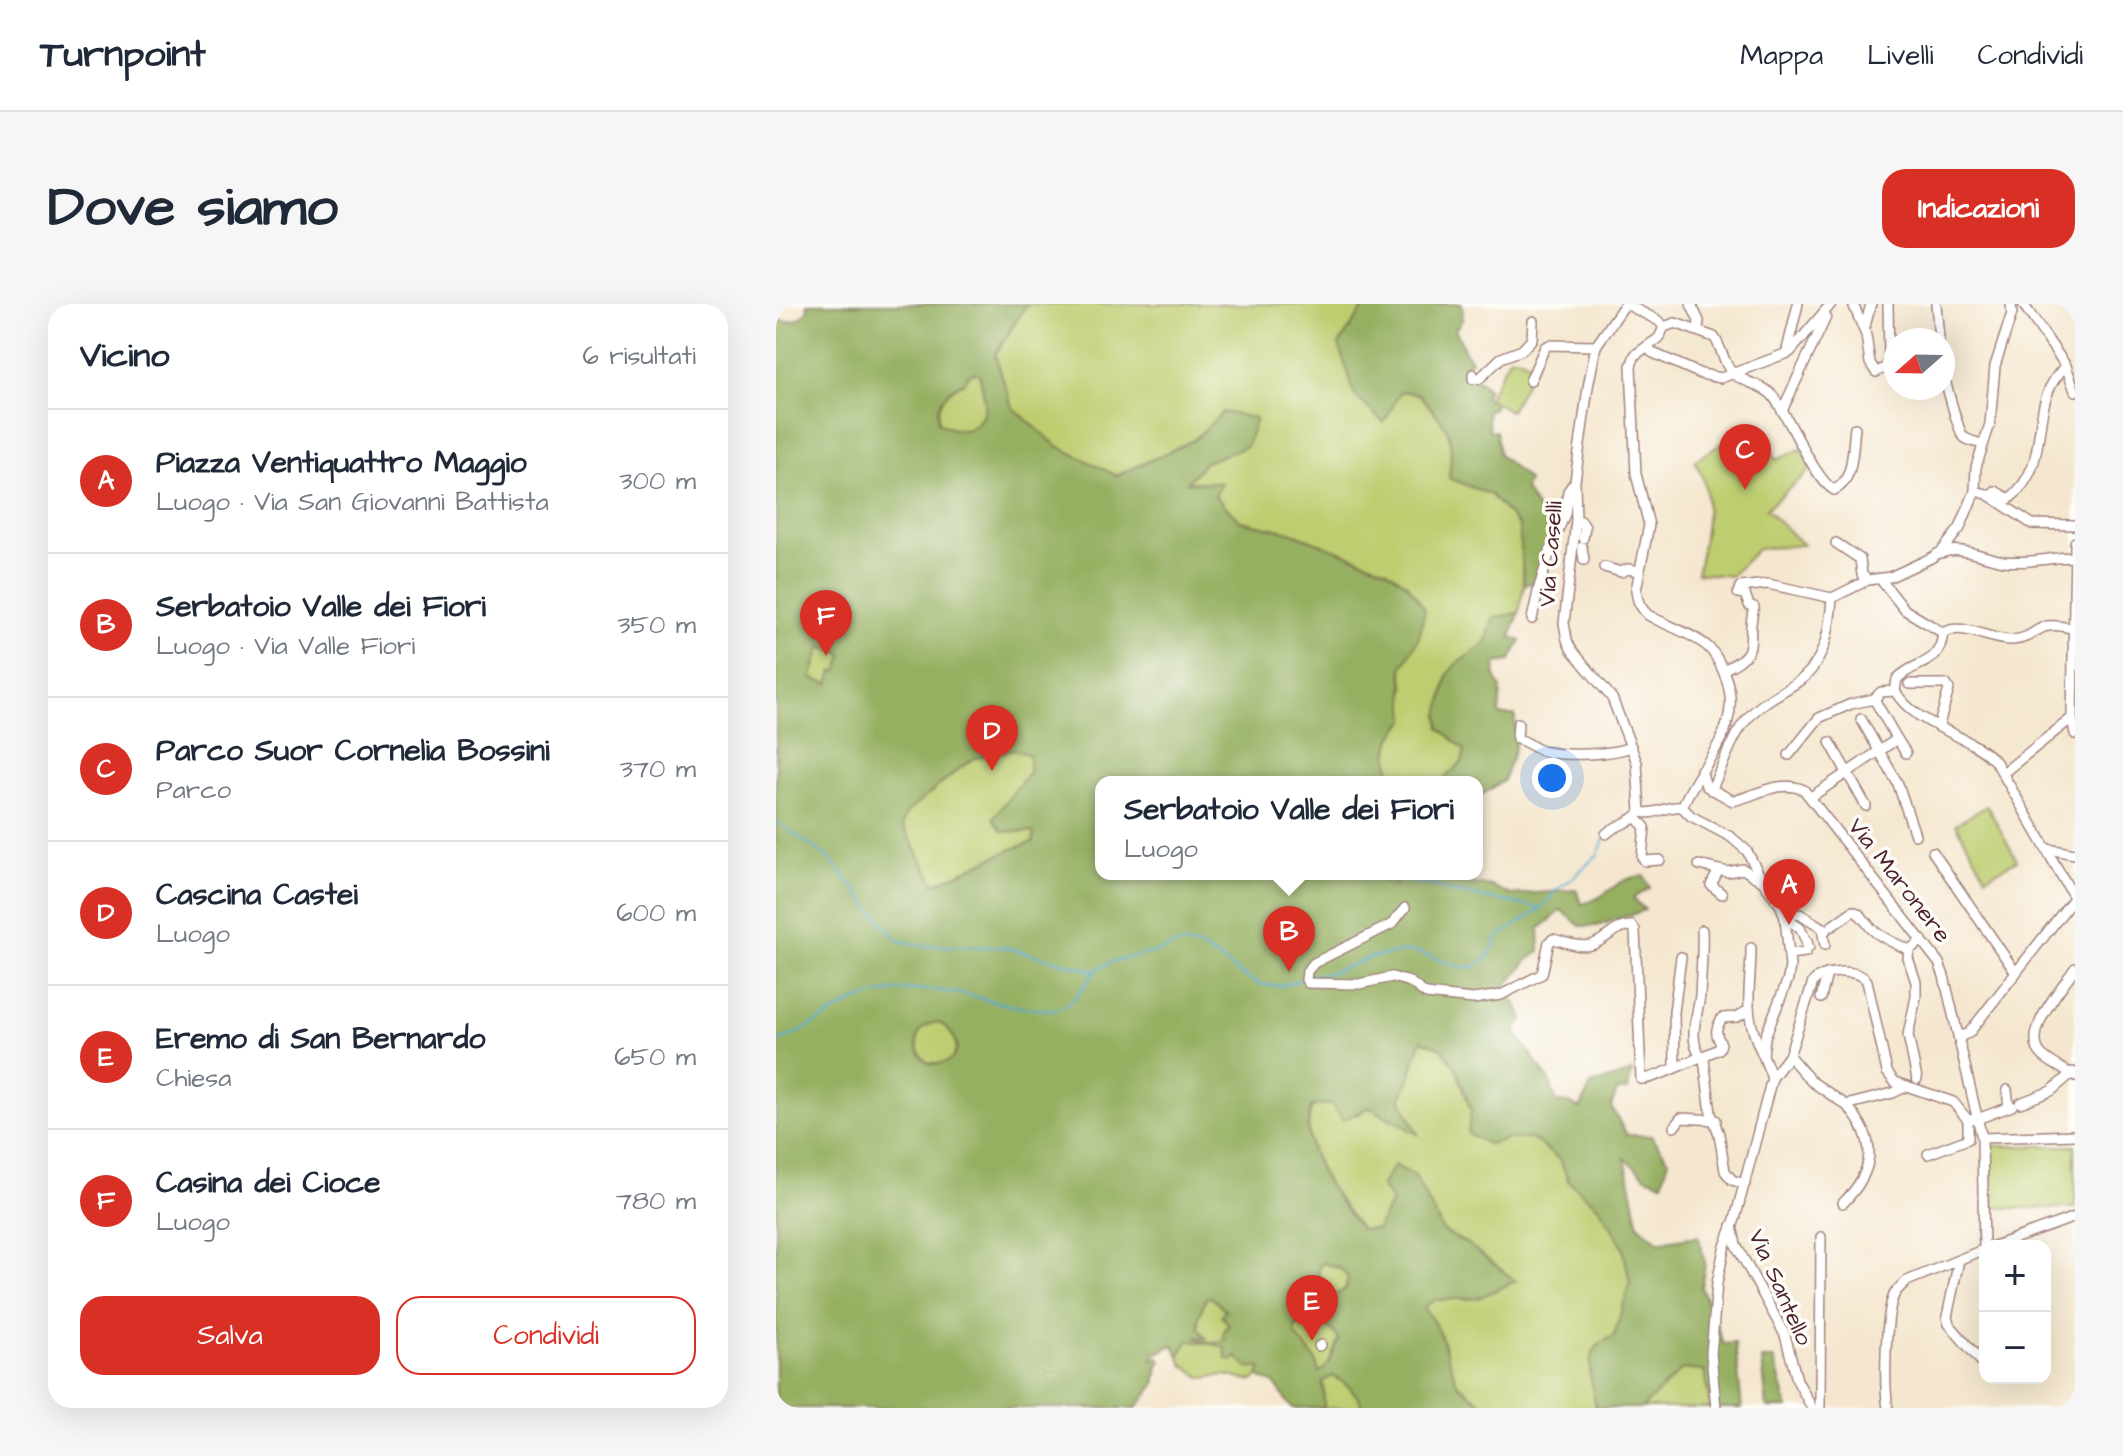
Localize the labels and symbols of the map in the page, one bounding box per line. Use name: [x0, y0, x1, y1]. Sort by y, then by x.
north arrow: [1883, 328, 1955, 400]
pin: C: [1719, 424, 1771, 490]
street label: Via Caselli: [1530, 500, 1572, 608]
pin: F: [800, 590, 852, 656]
pin: D: [966, 705, 1018, 771]
your location: [1532, 758, 1572, 798]
street label: Via Maronere: [1839, 811, 1959, 950]
pin: A: [1763, 859, 1815, 925]
pin: B: [1263, 906, 1315, 972]
street label: Via Santello: [1739, 1224, 1821, 1351]
pin: E: [1286, 1275, 1338, 1341]

